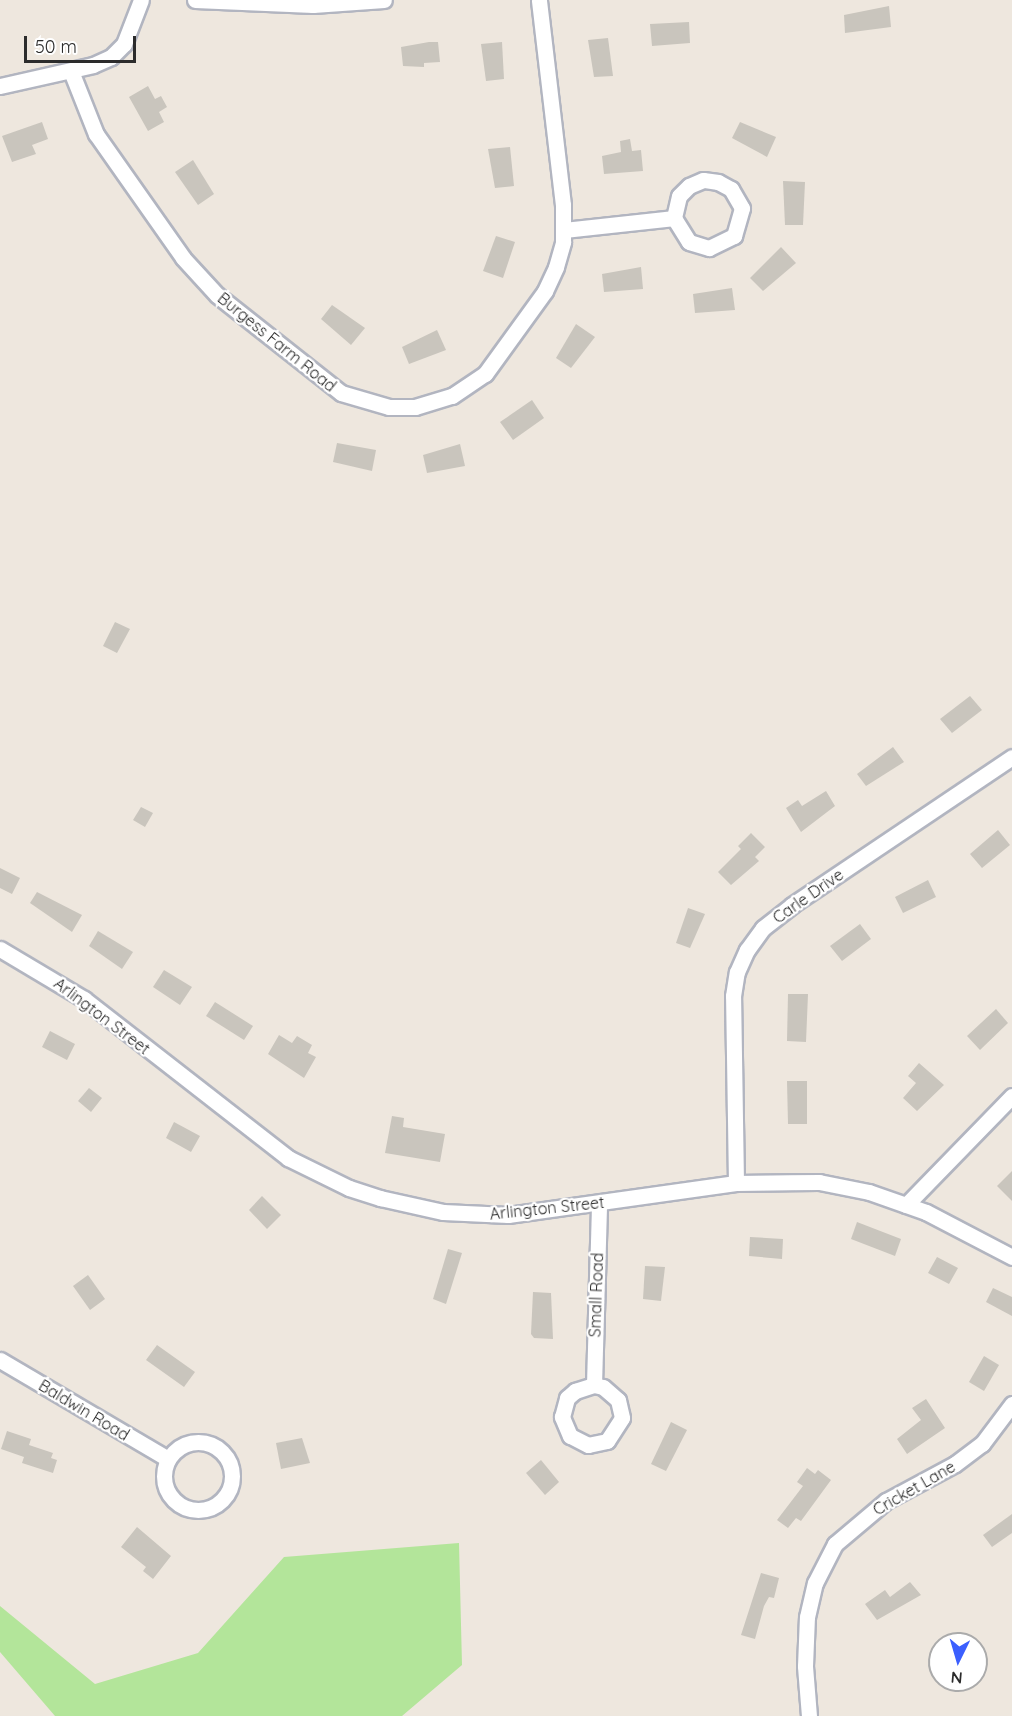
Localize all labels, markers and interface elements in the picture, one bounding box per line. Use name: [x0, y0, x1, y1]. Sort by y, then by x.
scale bar: [27, 24, 140, 62]
text: 50 m: [35, 35, 77, 58]
street label: Burgess Farm Road: [214, 288, 340, 396]
street label: Carle Drive: [769, 865, 847, 927]
street label: Arlington Street: [50, 974, 154, 1058]
street label: Arlington Street: [489, 1192, 605, 1224]
street label: Small Road: [585, 1252, 607, 1338]
street label: Baldwin Road: [35, 1375, 133, 1445]
street label: Cricket Lane: [869, 1457, 959, 1519]
north arrow: [928, 1632, 988, 1692]
text: N: [950, 1667, 963, 1688]

